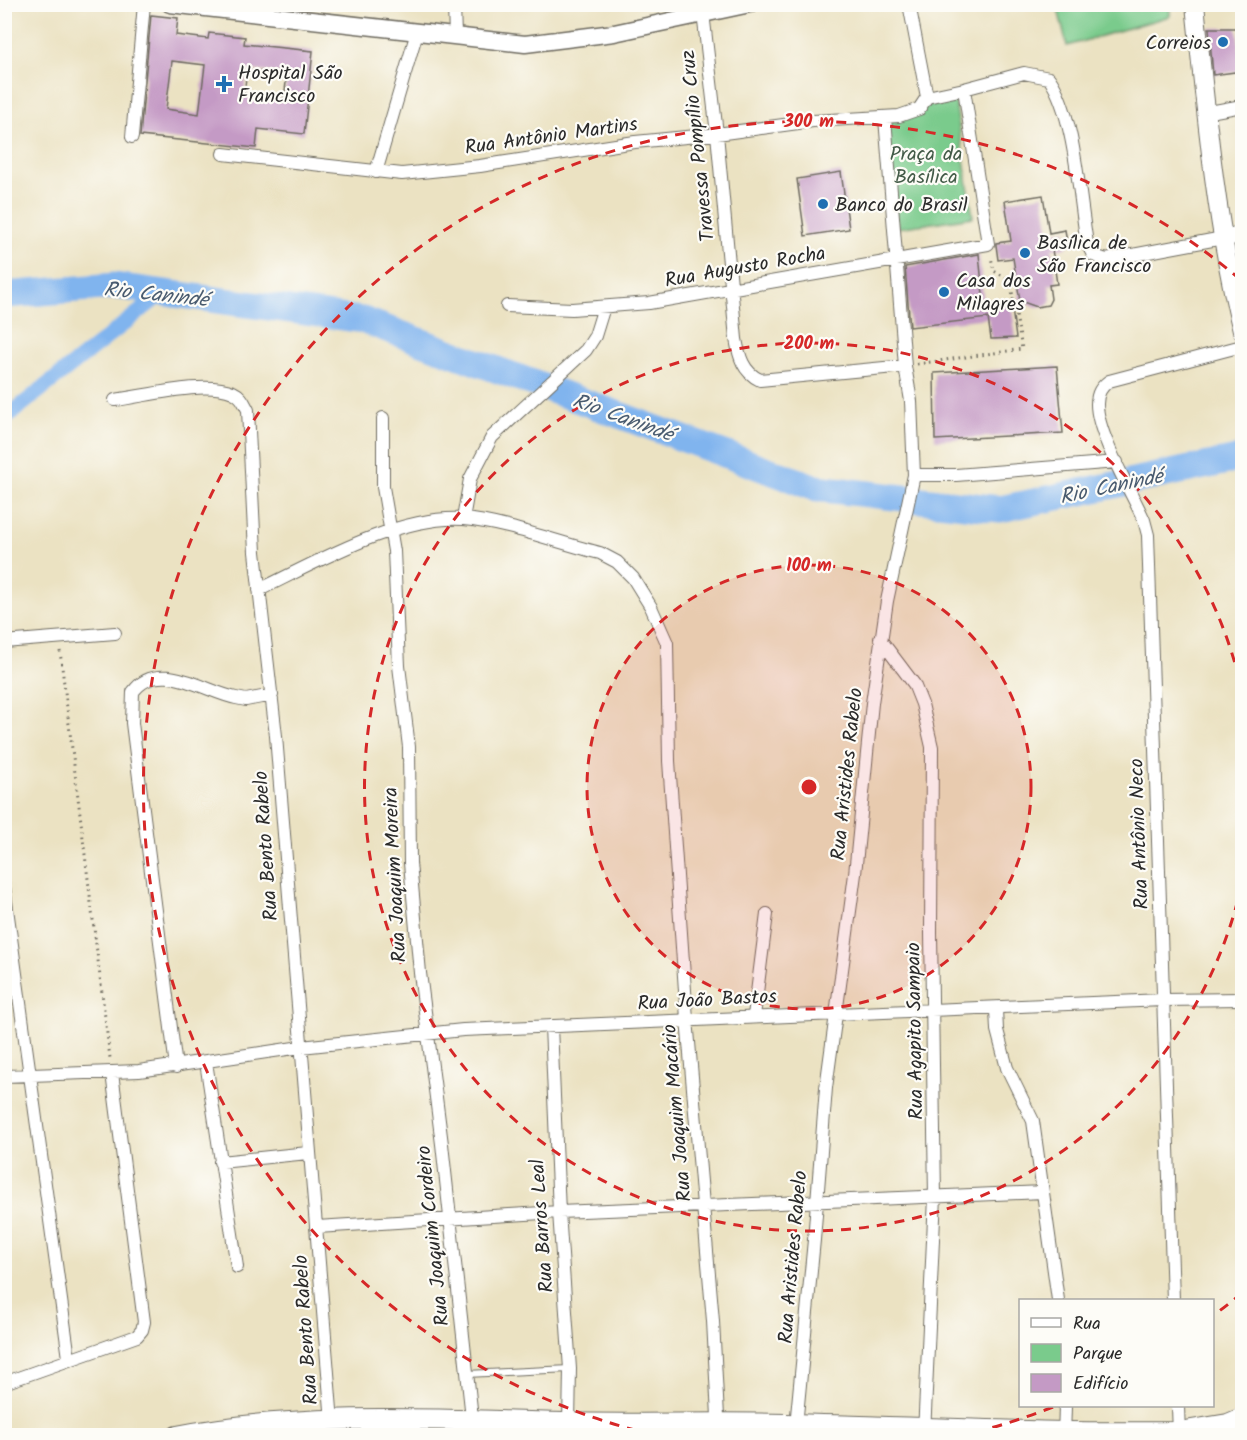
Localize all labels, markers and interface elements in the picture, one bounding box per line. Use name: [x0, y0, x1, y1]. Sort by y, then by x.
place label: Correios: [1145, 28, 1211, 60]
marker: Correios: [1216, 35, 1230, 49]
street label: Travessa Pompílio Cruz: [673, 48, 725, 243]
place label: Hospital São Francisco: [238, 58, 342, 113]
marker: Hospital São Francisco: [215, 75, 233, 93]
text: 300 m: [783, 108, 834, 137]
street label: Rua Antônio Martins: [463, 109, 640, 165]
park label: Praça da Basílica: [890, 139, 962, 194]
place label: Banco do Brasil: [835, 190, 968, 222]
marker: Banco do Brasil: [816, 197, 830, 211]
place label: Basílica de São Francisco: [1037, 228, 1151, 283]
street label: Rua Augusto Rocha: [662, 238, 828, 298]
marker: Basílica de São Francisco: [1018, 246, 1032, 260]
place label: Casa dos Milagres: [956, 266, 1031, 321]
water label: Rio Canindé: [102, 274, 214, 318]
marker: Casa dos Milagres: [937, 285, 951, 299]
text: 200 m: [784, 330, 835, 359]
water label: Rio Canindé: [568, 385, 682, 453]
water label: Rio Canindé: [1057, 459, 1171, 514]
text: 100 m: [786, 552, 832, 581]
street label: Rua Aristides Rabelo: [823, 686, 873, 862]
street label: Rua Antônio Neco: [1121, 758, 1159, 910]
street label: Rua Bento Rabelo: [246, 770, 288, 922]
centre of rings: [799, 777, 819, 797]
street label: Rua Joaquim Moreira: [375, 786, 417, 963]
street label: Rua Agapito Sampaio: [898, 942, 934, 1120]
street label: Rua João Bastos: [637, 981, 778, 1021]
street label: Rua Joaquim Macário: [654, 1023, 702, 1203]
street label: Rua Joaquim Cordeiro: [409, 1144, 459, 1328]
street label: Rua Barros Leal: [522, 1158, 564, 1294]
street label: Rua Aristides Rabelo: [771, 1169, 817, 1345]
street label: Rua Bento Rabelo: [286, 1254, 328, 1406]
legend: [1019, 1299, 1214, 1407]
text: Rua: [1073, 1310, 1101, 1339]
text: Parque: [1073, 1340, 1122, 1369]
text: Edifício: [1073, 1370, 1128, 1399]

